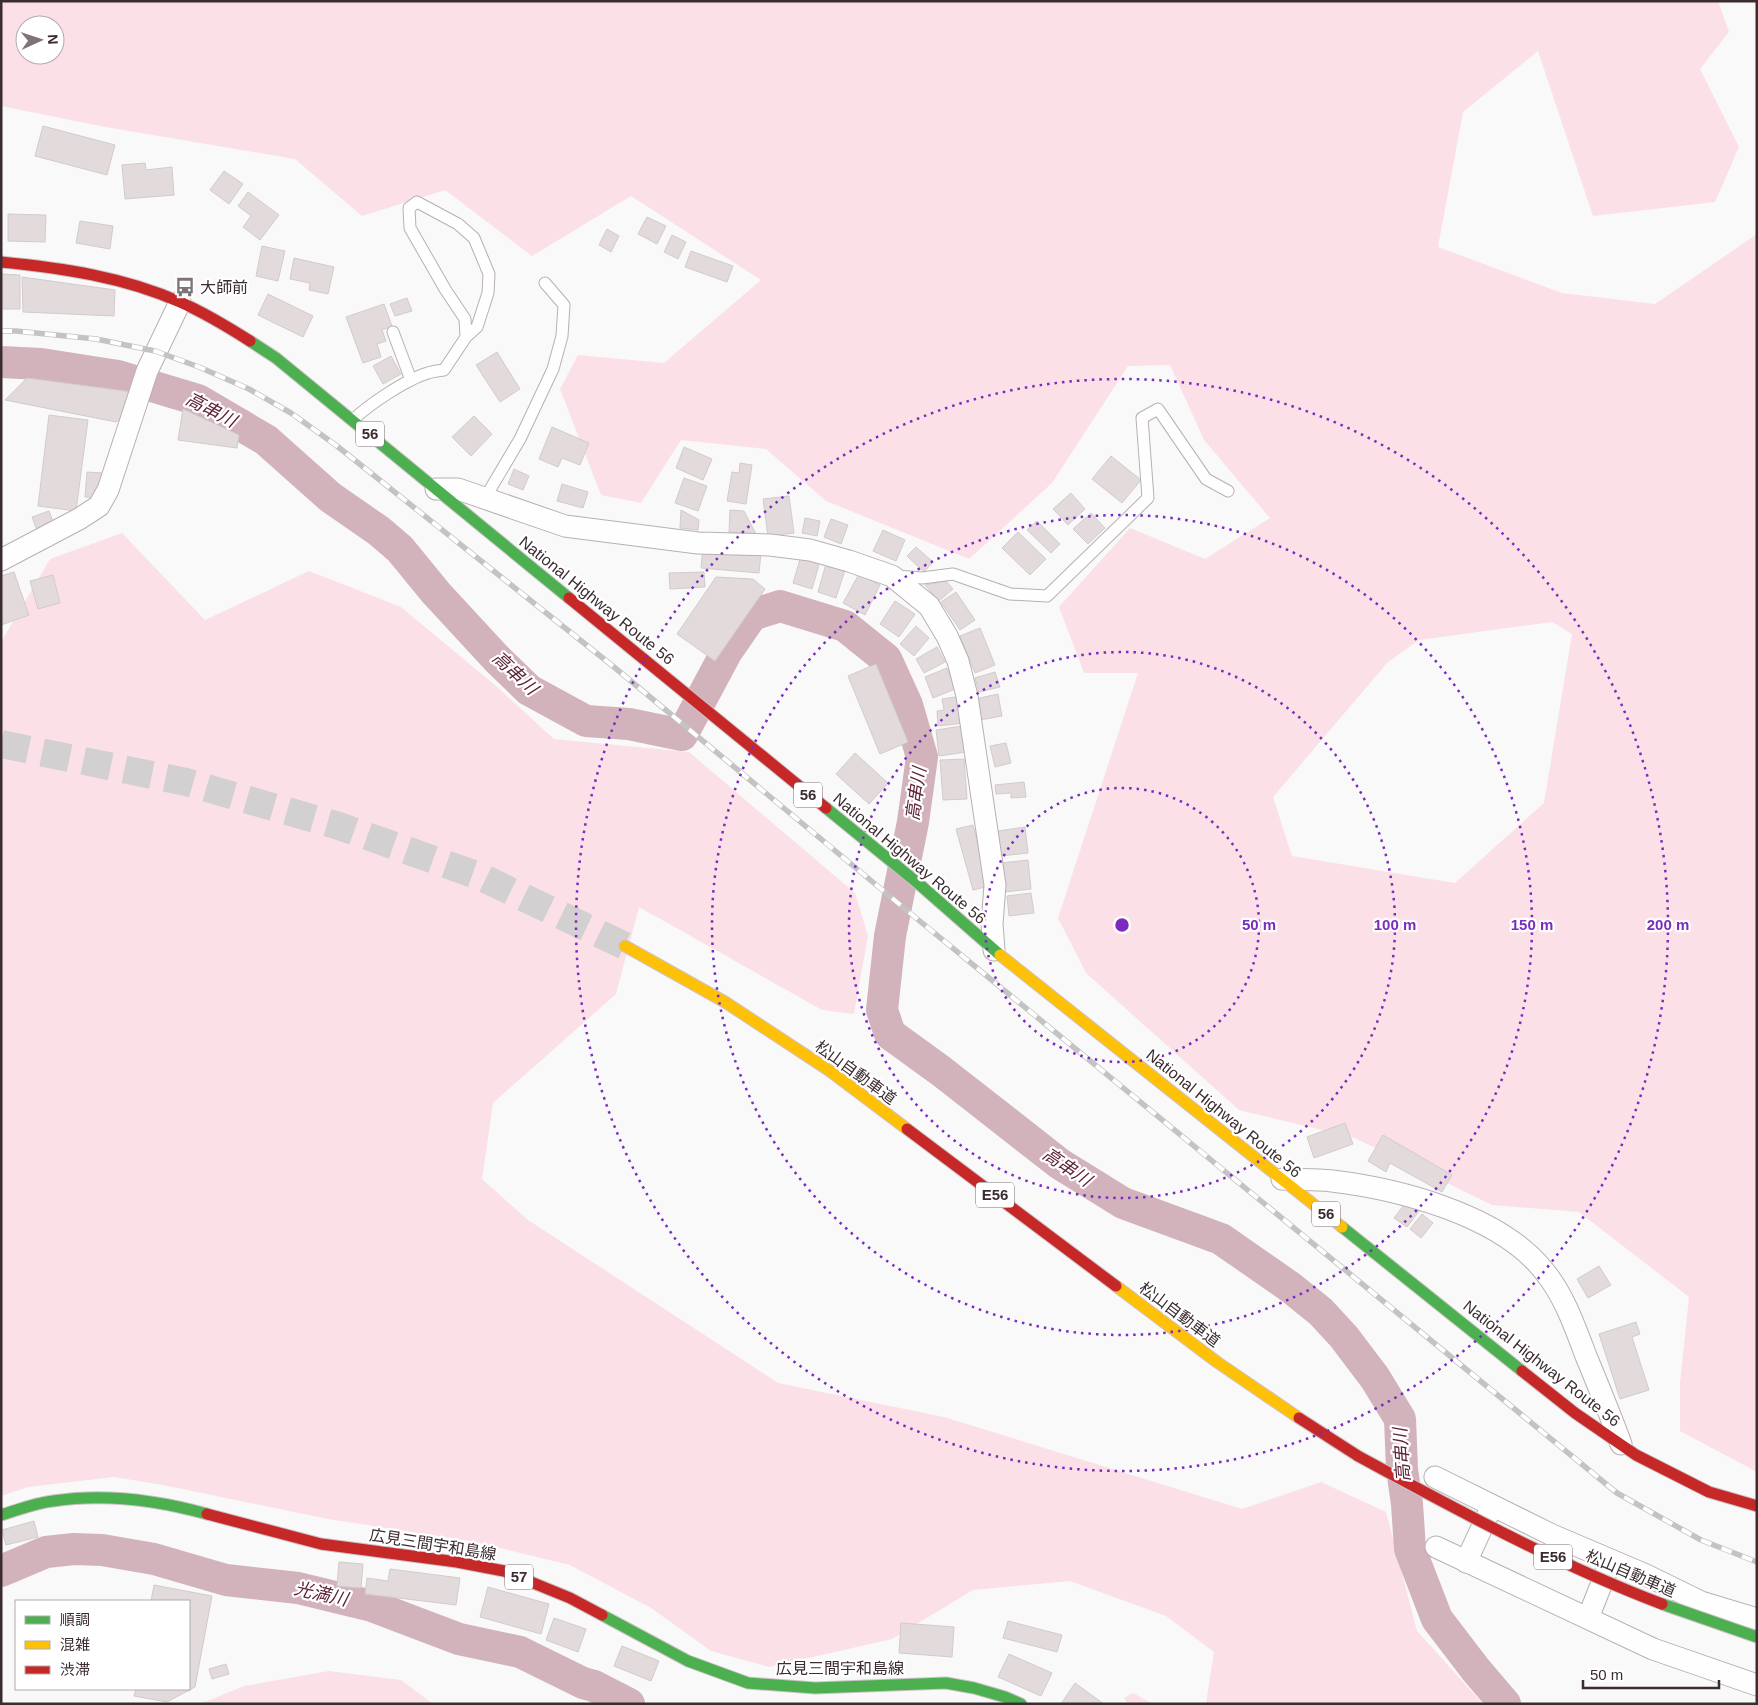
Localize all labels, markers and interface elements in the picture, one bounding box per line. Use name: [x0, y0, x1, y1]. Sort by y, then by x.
north arrow: [15, 15, 65, 65]
text: N: [45, 34, 61, 45]
bus stop icon: 大師前: [174, 276, 196, 298]
place label: 大師前: [200, 279, 248, 296]
water label: 高串川: [182, 389, 241, 432]
road number: 56: [356, 422, 384, 446]
street label: National Highway Route 56: [516, 533, 677, 668]
water label: 高串川: [488, 647, 543, 700]
water label: 高串川: [902, 764, 930, 822]
road number: 56: [794, 782, 822, 808]
street label: National Highway Route 56: [830, 790, 989, 927]
centre of rings: [1113, 916, 1131, 934]
text: 50 m: [1242, 916, 1276, 933]
text: 100 m: [1374, 916, 1416, 933]
text: 150 m: [1511, 916, 1553, 933]
text: 200 m: [1647, 916, 1689, 933]
street label: 松山自動車道: [812, 1037, 900, 1107]
street label: National Highway Route 56: [1143, 1046, 1304, 1181]
water label: 高串川: [1039, 1144, 1097, 1192]
road number: E56: [976, 1182, 1014, 1208]
road number: 56: [1312, 1202, 1340, 1226]
street label: 松山自動車道: [1136, 1279, 1223, 1350]
street label: National Highway Route 56: [1460, 1297, 1623, 1430]
water label: 高串川: [1390, 1425, 1414, 1483]
street label: 広見三間宇和島線: [368, 1526, 497, 1563]
road number: E56: [1534, 1544, 1572, 1570]
street label: 松山自動車道: [1583, 1547, 1678, 1600]
road number: 57: [505, 1564, 533, 1590]
water label: 光満川: [292, 1578, 352, 1610]
legend: [15, 1600, 190, 1690]
text: 順調: [60, 1611, 90, 1628]
text: 混雑: [60, 1636, 90, 1653]
scale bar: [1583, 1658, 1719, 1690]
street label: 広見三間宇和島線: [776, 1660, 904, 1677]
text: 渋滞: [60, 1661, 90, 1678]
text: 50 m: [1590, 1666, 1623, 1683]

